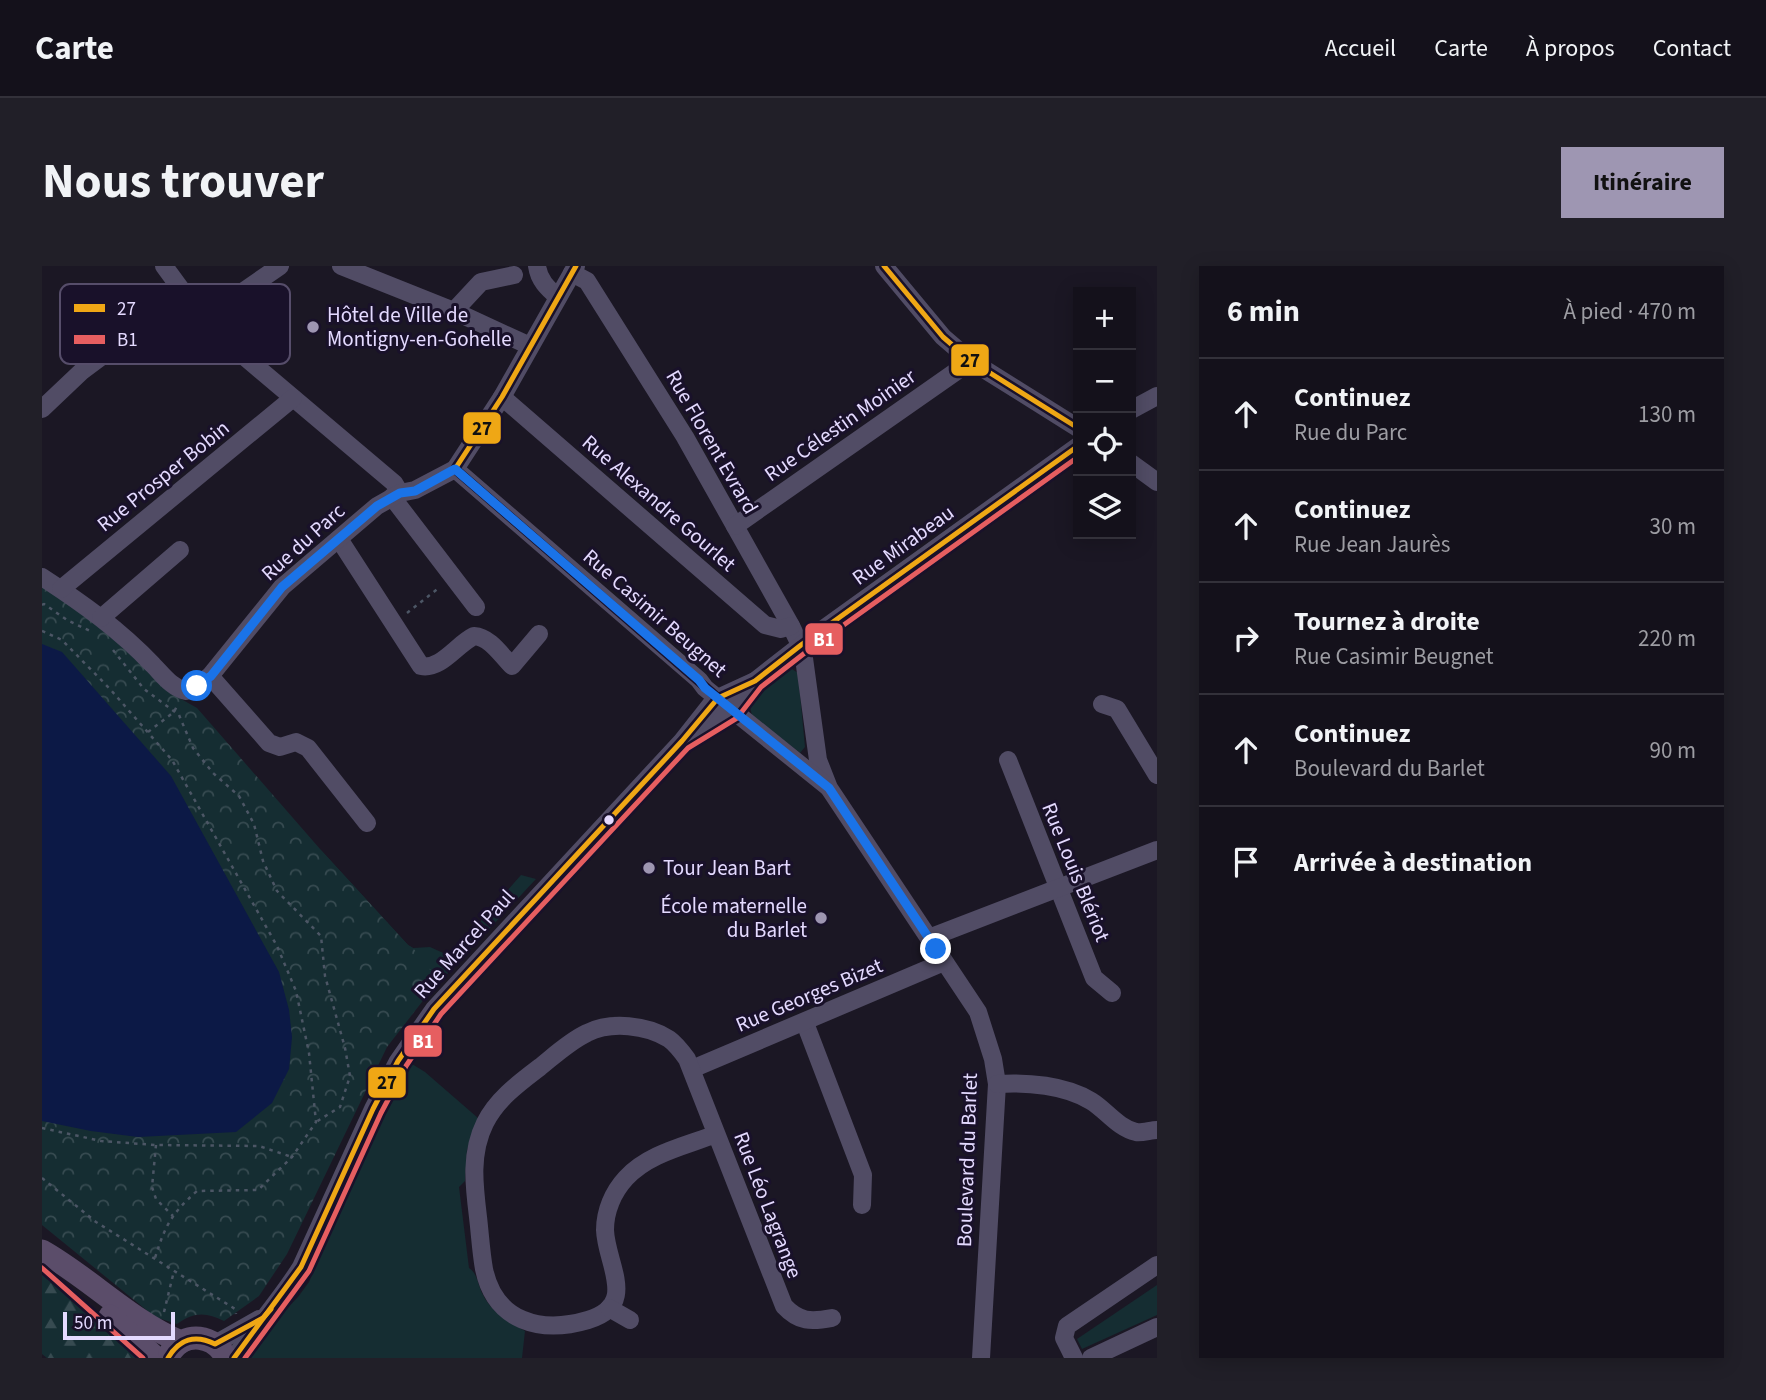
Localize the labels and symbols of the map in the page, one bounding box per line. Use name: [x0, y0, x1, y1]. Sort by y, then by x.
legend: [60, 284, 290, 364]
text: 27: [117, 296, 136, 323]
place label: Hôtel de Ville de Montigny-en-Gohelle: [327, 300, 512, 354]
marker: Hôtel de Ville de Montigny-en-Gohelle: [305, 319, 321, 335]
text: B1: [117, 327, 138, 354]
line badge: 27: [950, 343, 990, 377]
text: 27: [960, 348, 980, 375]
street label: Rue Célestin Moinier: [758, 361, 922, 489]
street label: Rue Florent Evrard: [658, 364, 766, 520]
line badge: 27: [462, 411, 502, 445]
street label: Rue Prosper Bobin: [90, 413, 236, 539]
text: 27: [472, 416, 492, 443]
street label: Rue Alexandre Gourlet: [575, 428, 743, 578]
street label: Rue du Parc: [255, 496, 352, 588]
street label: Rue Mirabeau: [846, 498, 960, 592]
street label: Rue Casimir Beugnet: [576, 542, 734, 684]
line badge: B1: [804, 622, 844, 656]
text: B1: [813, 627, 835, 654]
route start: [181, 670, 212, 701]
street label: Rue Louis Blériot: [1034, 798, 1118, 946]
unlabelled marker: [602, 813, 616, 827]
place label: Tour Jean Bart: [663, 853, 791, 883]
marker: Tour Jean Bart: [641, 860, 657, 876]
street label: Rue Marcel Paul: [407, 883, 521, 1005]
place label: École maternelle du Barlet: [660, 891, 807, 945]
marker: École maternelle du Barlet: [813, 910, 829, 926]
route end: [920, 933, 951, 964]
street label: Rue Georges Bizet: [731, 951, 887, 1039]
line badge: B1: [403, 1024, 443, 1058]
text: B1: [412, 1029, 434, 1056]
line badge: 27: [367, 1066, 407, 1099]
text: 27: [377, 1070, 397, 1097]
street label: Boulevard du Barlet: [949, 1072, 985, 1248]
street label: Rue Léo Lagrange: [726, 1127, 810, 1283]
scale bar: [63, 1309, 175, 1341]

